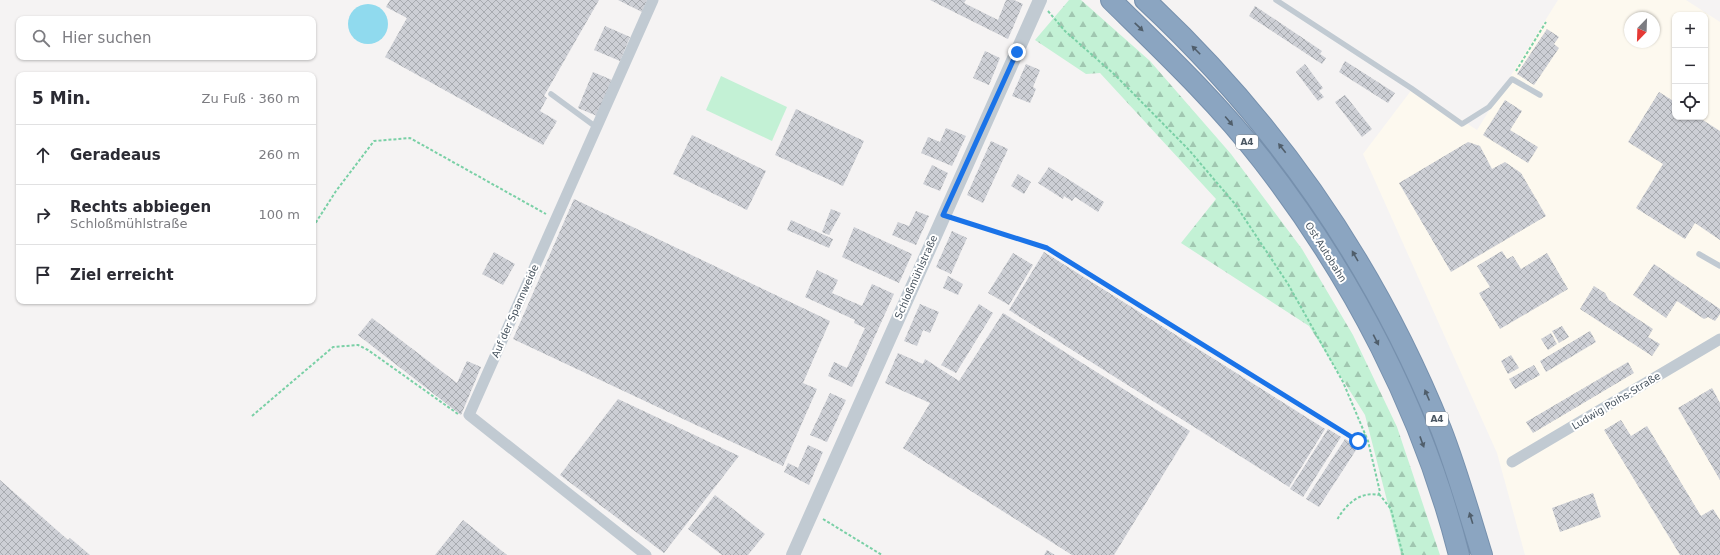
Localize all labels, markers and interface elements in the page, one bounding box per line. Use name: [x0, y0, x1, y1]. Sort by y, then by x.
north arrow: [1624, 12, 1660, 48]
map controls: [1672, 12, 1708, 120]
button: +: [1672, 12, 1708, 48]
search box: [16, 16, 316, 60]
one-way arrow: [1134, 22, 1144, 32]
icon: search: [30, 27, 52, 49]
text: Hier suchen: [62, 29, 151, 47]
route end: [1008, 43, 1026, 61]
one-way arrow: [1191, 46, 1201, 55]
button: −: [1672, 48, 1708, 84]
button: locate: [1672, 84, 1708, 120]
text: 5 Min.: [32, 88, 91, 108]
text: Zu Fuß · 360 m: [202, 91, 300, 106]
one-way arrow: [1225, 115, 1234, 126]
road number: A4: [1236, 135, 1258, 149]
one-way arrow: [1277, 143, 1286, 154]
icon: ahead: [32, 144, 54, 166]
text: Geradeaus: [70, 146, 161, 164]
text: 260 m: [258, 147, 300, 162]
text: Rechts abbiegen: [70, 198, 211, 216]
icon: right: [32, 204, 54, 226]
text: 100 m: [258, 207, 300, 222]
text: Schloßmühlstraße: [70, 216, 188, 231]
street label: Ost Autobahn: [1303, 220, 1349, 284]
street label: Schloßmühlstraße: [893, 233, 939, 321]
one-way arrow: [1351, 250, 1358, 262]
street label: Auf der Spannweide: [489, 263, 541, 359]
icon: arrive: [32, 264, 54, 286]
text: Ziel erreicht: [70, 266, 174, 284]
one-way arrow: [1373, 334, 1379, 346]
street label: Ludwig Poihs-Straße: [1570, 370, 1662, 432]
one-way arrow: [1423, 389, 1429, 401]
road number: A4: [1426, 412, 1448, 426]
route start: [1349, 432, 1367, 450]
one-way arrow: [1420, 437, 1426, 449]
one-way arrow: [1468, 511, 1474, 523]

